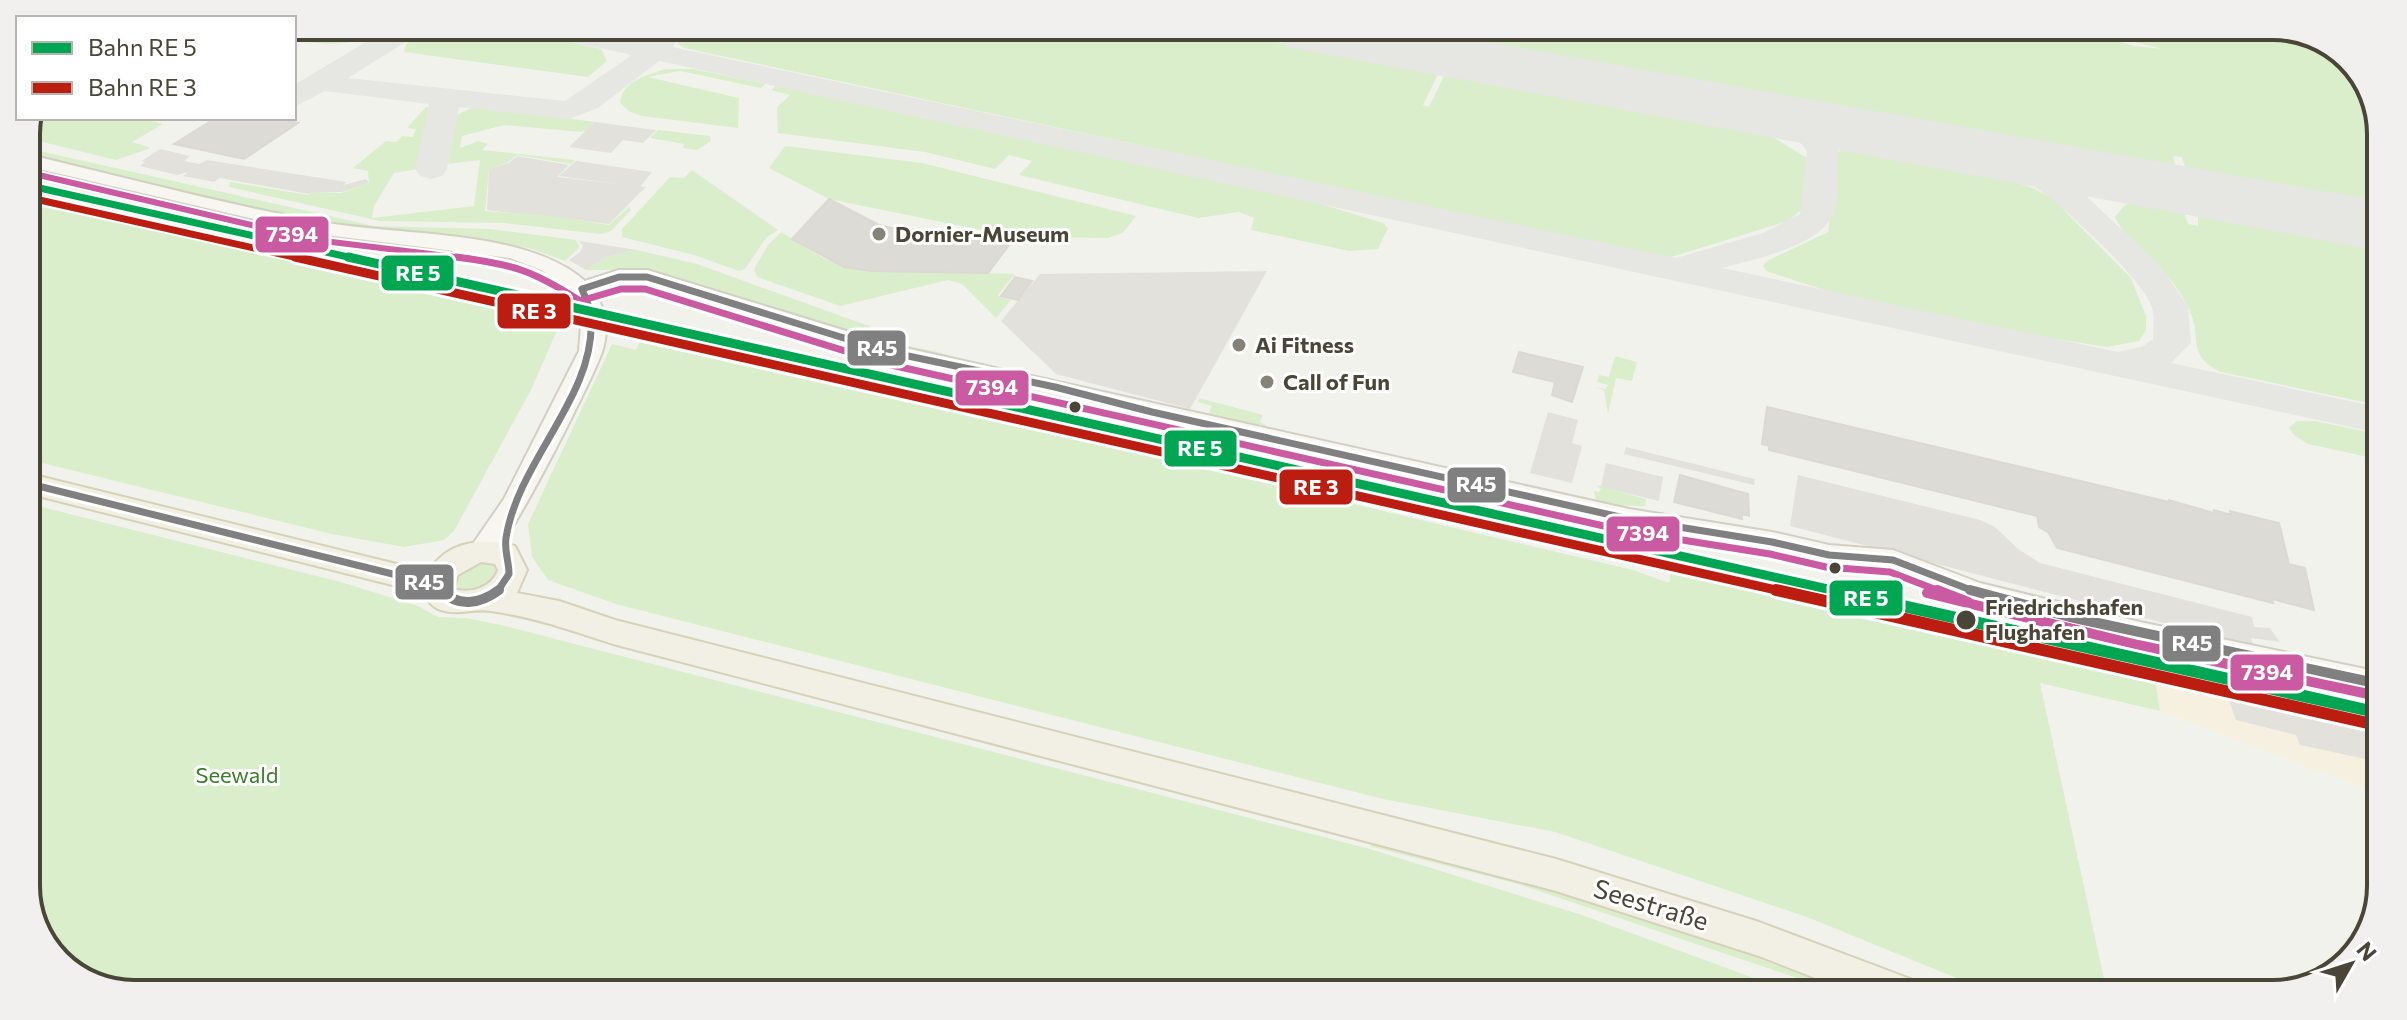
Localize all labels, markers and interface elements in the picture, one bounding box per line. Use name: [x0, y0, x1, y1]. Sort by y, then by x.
legend: [16, 16, 296, 120]
text: Bahn RE 5: [88, 32, 197, 61]
text: Bahn RE 3: [88, 72, 197, 101]
line badge: 7394: [254, 215, 330, 254]
text: 7394: [266, 220, 318, 247]
place label: Dornier-Museum: [895, 220, 1069, 247]
marker: Dornier-Museum: [870, 225, 888, 243]
line badge: RE 5: [380, 254, 455, 292]
text: RE 5: [395, 259, 441, 286]
line badge: RE 3: [496, 292, 572, 330]
text: RE 3: [511, 297, 557, 324]
line badge: R45: [846, 329, 907, 367]
place label: Ai Fitness: [1255, 331, 1354, 358]
text: R45: [856, 334, 898, 361]
marker: Ai Fitness: [1230, 336, 1248, 354]
place label: Call of Fun: [1283, 368, 1390, 395]
line badge: 7394: [954, 369, 1030, 407]
text: 7394: [966, 373, 1018, 400]
marker: Call of Fun: [1258, 373, 1276, 391]
unlabelled marker: [1067, 399, 1083, 415]
line badge: RE 5: [1163, 429, 1238, 468]
text: RE 5: [1177, 434, 1223, 461]
line badge: R45: [1446, 466, 1507, 504]
line badge: RE 3: [1278, 468, 1354, 506]
text: R45: [1455, 470, 1497, 497]
text: RE 3: [1293, 473, 1339, 500]
line badge: 7394: [1605, 515, 1681, 553]
text: 7394: [1617, 519, 1669, 546]
unlabelled marker: [1827, 560, 1843, 576]
line badge: R45: [394, 563, 455, 601]
text: R45: [403, 568, 445, 595]
line badge: RE 5: [1828, 579, 1904, 617]
text: RE 5: [1843, 584, 1889, 611]
place label: Friedrichshafen Flughafen: [1985, 593, 2143, 645]
marker: Friedrichshafen Flughafen: [1954, 608, 1978, 632]
line badge: R45: [2161, 624, 2222, 663]
text: R45: [2171, 629, 2213, 656]
line badge: 7394: [2229, 653, 2305, 692]
text: 7394: [2241, 658, 2293, 685]
park label: Seewald: [195, 761, 279, 788]
street label: Seestraße: [1590, 871, 1713, 936]
north arrow: [2311, 924, 2391, 1004]
text: N: [2351, 936, 2383, 966]

